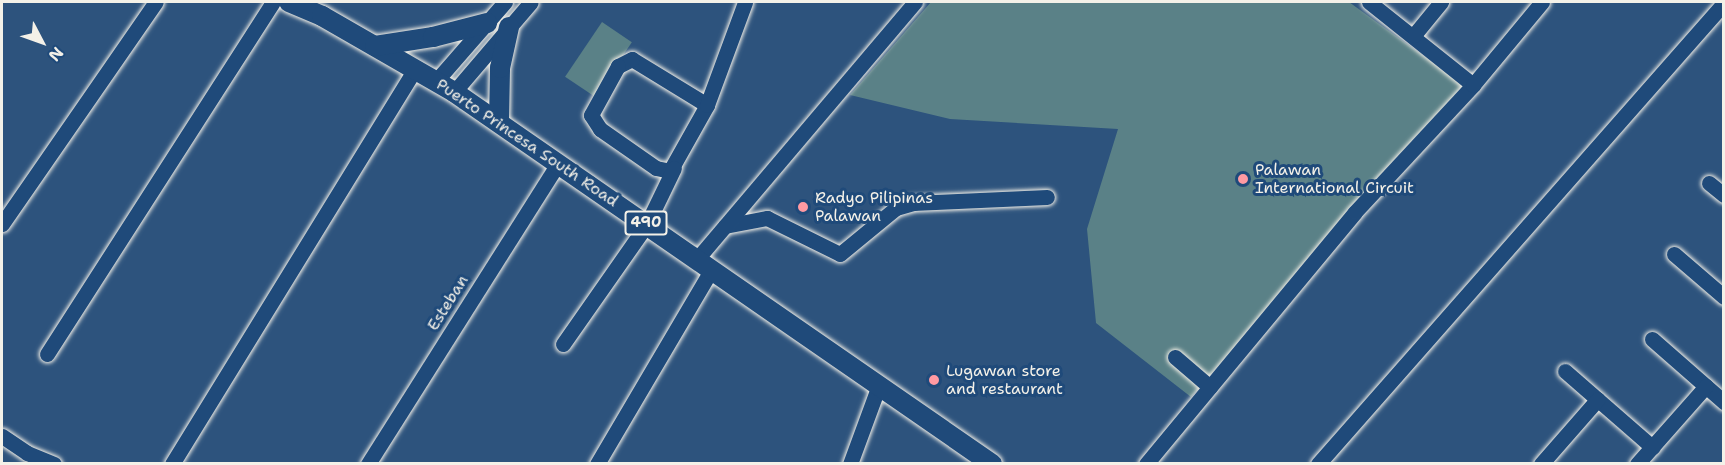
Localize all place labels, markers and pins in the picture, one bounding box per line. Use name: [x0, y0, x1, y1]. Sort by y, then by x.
place label: Palawan International Circuit: [1255, 160, 1414, 198]
marker: Palawan International Circuit: [1236, 172, 1250, 186]
place label: Radyo Pilipinas Palawan: [815, 188, 933, 226]
marker: Radyo Pilipinas Palawan: [796, 200, 810, 214]
place label: Lugawan store and restaurant: [946, 361, 1063, 399]
marker: Lugawan store and restaurant: [927, 373, 941, 387]

